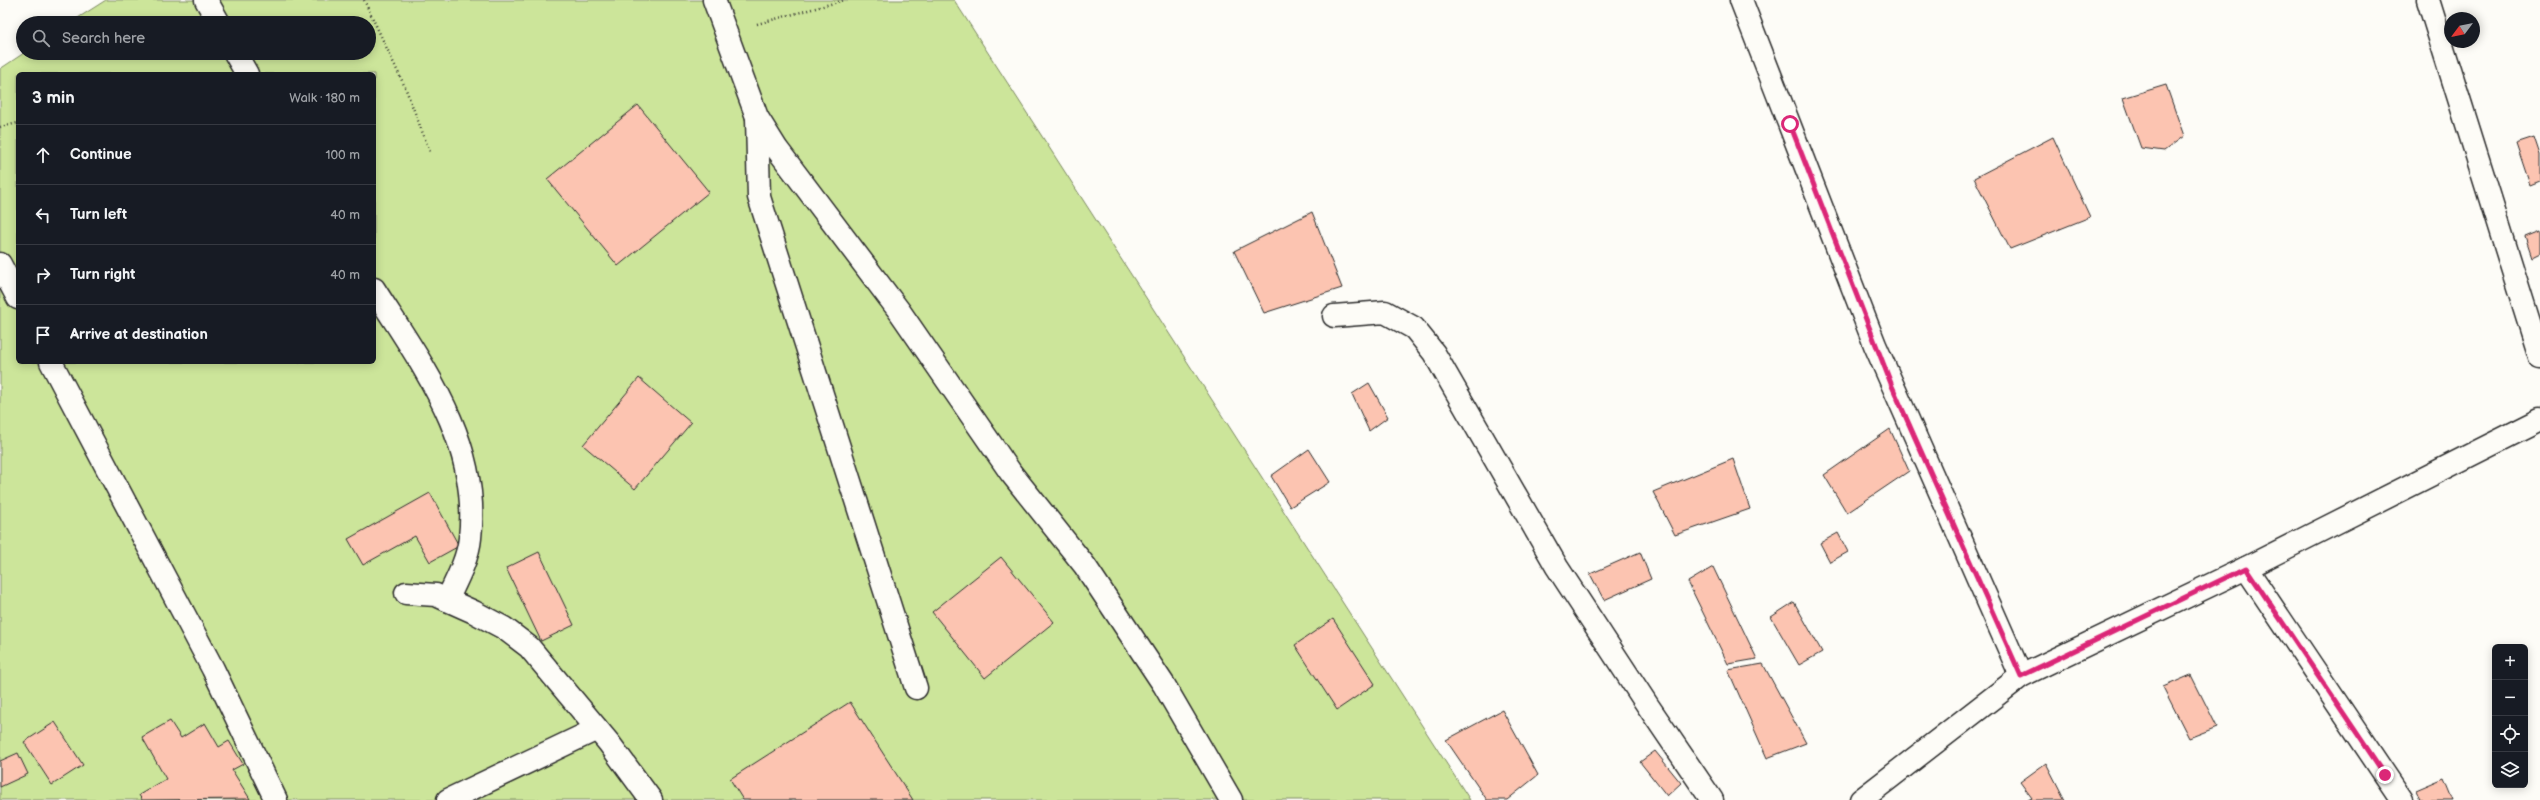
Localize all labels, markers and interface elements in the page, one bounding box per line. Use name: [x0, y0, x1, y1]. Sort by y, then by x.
north arrow: [2444, 12, 2480, 48]
search box: [16, 16, 376, 60]
icon: search: [30, 27, 52, 49]
text: Search here: [62, 29, 145, 48]
text: 3 min: [32, 88, 75, 108]
text: Walk · 180 m: [289, 90, 360, 106]
route start: [1781, 115, 1799, 133]
icon: ahead: [32, 144, 54, 166]
text: Continue: [70, 145, 132, 164]
text: 100 m: [325, 147, 360, 163]
icon: left: [32, 204, 54, 226]
text: Turn left: [70, 205, 127, 224]
text: 40 m: [330, 207, 360, 223]
icon: right: [32, 264, 54, 286]
text: Turn right: [70, 265, 135, 284]
text: 40 m: [330, 267, 360, 283]
icon: arrive: [32, 324, 54, 346]
text: Arrive at destination: [70, 325, 208, 344]
map controls: [2492, 644, 2528, 788]
button: +: [2492, 644, 2528, 680]
button: −: [2492, 680, 2528, 716]
button: locate: [2492, 716, 2528, 752]
button: layers: [2492, 752, 2528, 788]
route end: [2376, 766, 2394, 784]

